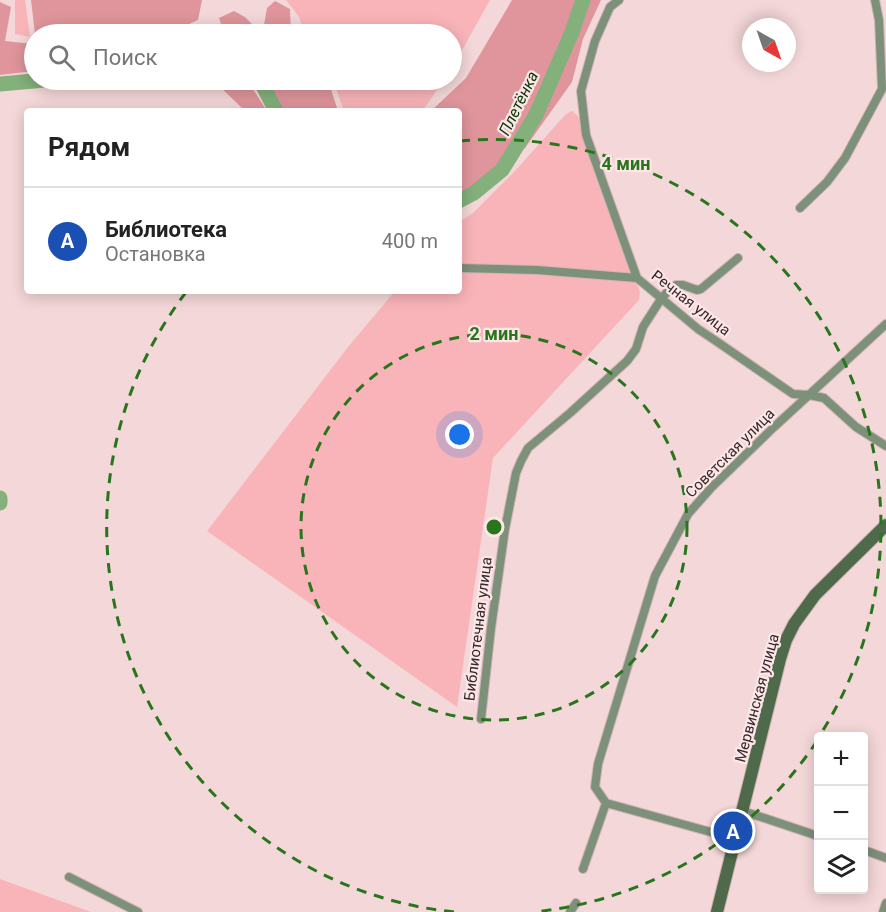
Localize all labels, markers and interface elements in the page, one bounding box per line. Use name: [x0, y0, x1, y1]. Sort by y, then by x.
north arrow: [742, 18, 796, 72]
search box: [24, 24, 462, 90]
icon: search: [45, 41, 78, 74]
text: Поиск: [93, 45, 157, 70]
water label: Плетёнка: [495, 68, 542, 138]
text: Рядом: [48, 132, 130, 162]
text: 4 мин: [602, 153, 650, 174]
text: Библиотека: [105, 217, 227, 242]
text: A: [61, 229, 74, 253]
text: 400 m: [382, 229, 438, 253]
text: Остановка: [105, 242, 206, 266]
street label: Речная улица: [648, 267, 734, 339]
text: 2 мин: [470, 323, 518, 344]
street label: Советская улица: [682, 405, 778, 501]
your location: [445, 420, 474, 449]
centre of rings: [484, 517, 504, 537]
street label: Библиотечная улица: [460, 556, 496, 702]
street label: Мервинская улица: [731, 632, 783, 764]
map controls: [814, 732, 868, 894]
button: +: [814, 732, 868, 786]
button: −: [814, 786, 868, 840]
pin: A: [714, 808, 752, 854]
button: layers: [814, 840, 868, 894]

